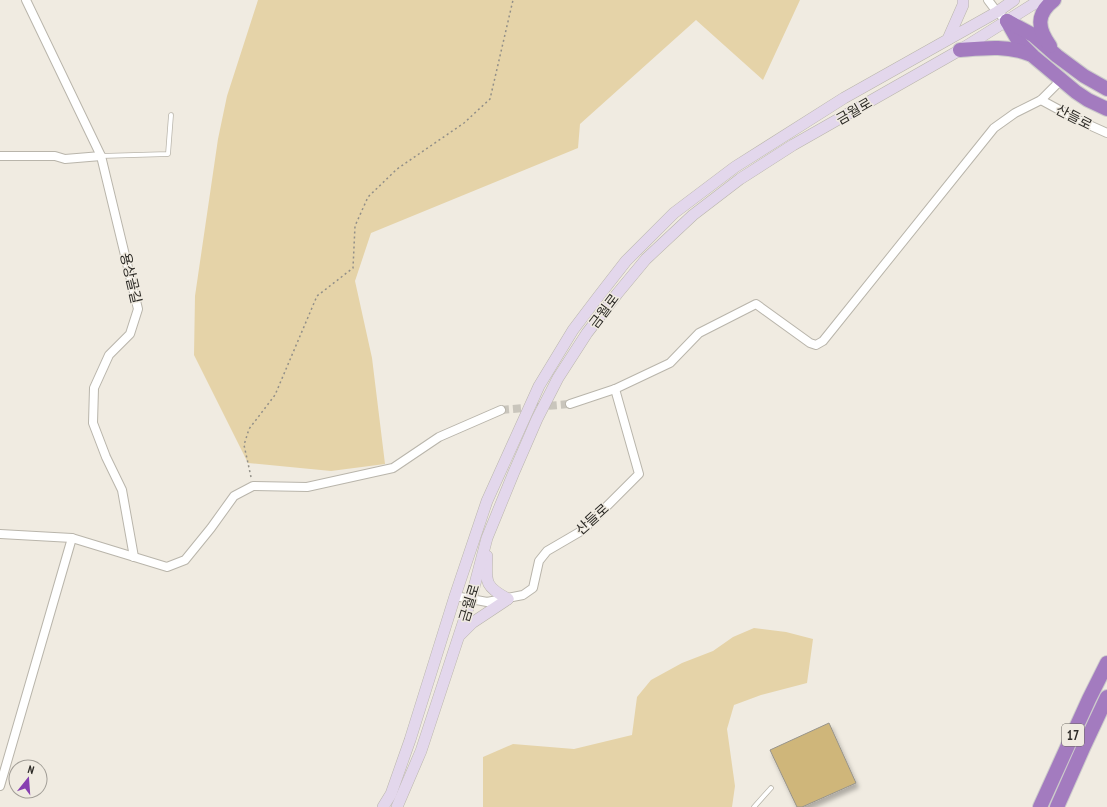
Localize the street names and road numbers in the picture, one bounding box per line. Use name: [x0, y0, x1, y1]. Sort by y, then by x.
street label: 금월로: [833, 93, 875, 128]
street label: 산들로: [1053, 100, 1095, 134]
street label: 용상골길: [116, 251, 146, 305]
street label: 금월로: [585, 290, 623, 332]
street label: 산들로: [572, 499, 612, 539]
street label: 금월로: [455, 582, 483, 624]
road number: 17: [1062, 724, 1084, 746]

